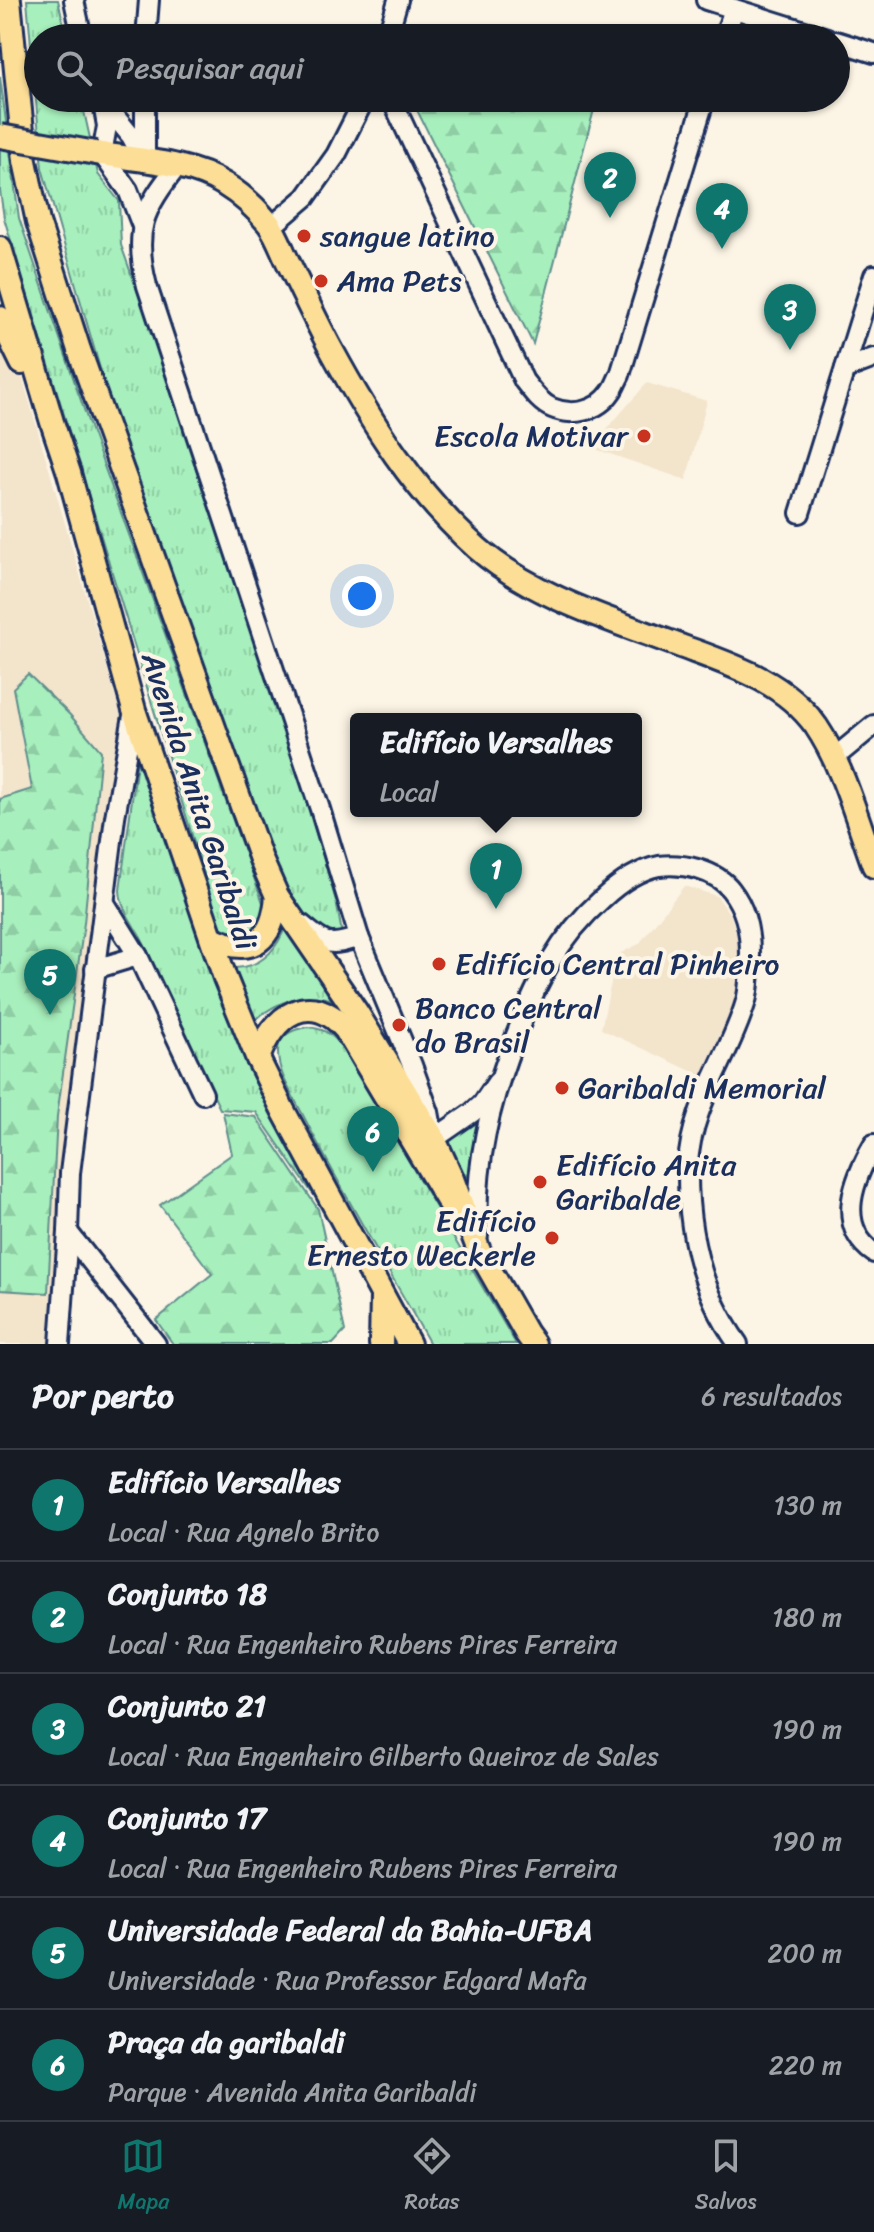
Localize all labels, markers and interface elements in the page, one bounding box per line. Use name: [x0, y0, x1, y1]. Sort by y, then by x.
search box: [24, 24, 850, 112]
text: Pesquisar aqui: [116, 41, 304, 95]
icon: search: [52, 46, 96, 90]
pin: 2: [584, 152, 636, 218]
pin: 4: [696, 183, 748, 249]
place label: sangue latino: [319, 209, 495, 263]
marker: sangue latino: [295, 227, 313, 245]
place label: Ama Pets: [336, 254, 462, 308]
marker: Ama Pets: [312, 272, 330, 290]
pin: 3: [764, 284, 816, 350]
place label: Escola Motivar: [434, 409, 630, 463]
marker: Escola Motivar: [635, 427, 653, 445]
your location: [342, 576, 382, 616]
street label: Avenida Anita Garibaldi: [125, 644, 273, 958]
popup: [350, 713, 642, 817]
text: Edifício Versalhes: [380, 715, 612, 769]
text: Local: [380, 769, 438, 815]
pin: 1: [470, 843, 522, 909]
place label: Edifício Central Pinheiro: [455, 937, 779, 991]
pin: 5: [24, 949, 76, 1015]
marker: Edifício Central Pinheiro: [430, 955, 448, 973]
place label: Banco Central do Brasil: [415, 981, 602, 1069]
marker: Banco Central do Brasil: [390, 1016, 408, 1034]
place label: Garibaldi Memorial: [578, 1061, 827, 1115]
marker: Garibaldi Memorial: [553, 1079, 571, 1097]
pin: 6: [347, 1106, 399, 1172]
place label: Edifício Anita Garibalde: [556, 1138, 737, 1226]
marker: Edifício Anita Garibalde: [531, 1173, 549, 1191]
place label: Edifício Ernesto Weckerle: [307, 1194, 536, 1282]
marker: Edifício Ernesto Weckerle: [543, 1229, 561, 1247]
text: Por perto: [32, 1366, 174, 1426]
text: 6 resultados: [701, 1373, 842, 1419]
text: Edifício Versalhes: [108, 1455, 340, 1509]
text: 1: [52, 1482, 64, 1528]
text: 130 m: [773, 1482, 842, 1528]
text: Local · Rua Agnelo Brito: [108, 1509, 379, 1555]
text: Conjunto 18: [108, 1567, 267, 1621]
text: 2: [50, 1594, 66, 1640]
text: 180 m: [772, 1594, 842, 1640]
text: Local · Rua Engenheiro Rubens Pires Ferreira: [108, 1621, 617, 1667]
text: Conjunto 21: [108, 1679, 266, 1733]
text: 3: [51, 1706, 65, 1752]
text: 190 m: [772, 1706, 842, 1752]
text: Local · Rua Engenheiro Gilberto Queiroz de Sales: [108, 1733, 659, 1779]
text: Conjunto 17: [108, 1791, 266, 1845]
text: 4: [50, 1818, 66, 1864]
text: 190 m: [772, 1818, 842, 1864]
text: Local · Rua Engenheiro Rubens Pires Ferreira: [108, 1845, 617, 1891]
text: Universidade Federal da Bahia-UFBA: [108, 1903, 592, 1957]
text: 5: [50, 1930, 66, 1976]
text: 200 m: [767, 1930, 842, 1976]
text: Universidade · Rua Professor Edgard Mafa: [108, 1957, 586, 2003]
text: Praça da garibaldi: [108, 2015, 345, 2069]
text: 6: [51, 2042, 65, 2088]
text: 220 m: [769, 2042, 842, 2088]
text: Parque · Avenida Anita Garibaldi: [108, 2069, 476, 2115]
tab: Mapa: [118, 2134, 169, 2221]
tab: Rotas: [404, 2134, 460, 2221]
tab: Salvos: [695, 2134, 756, 2221]

